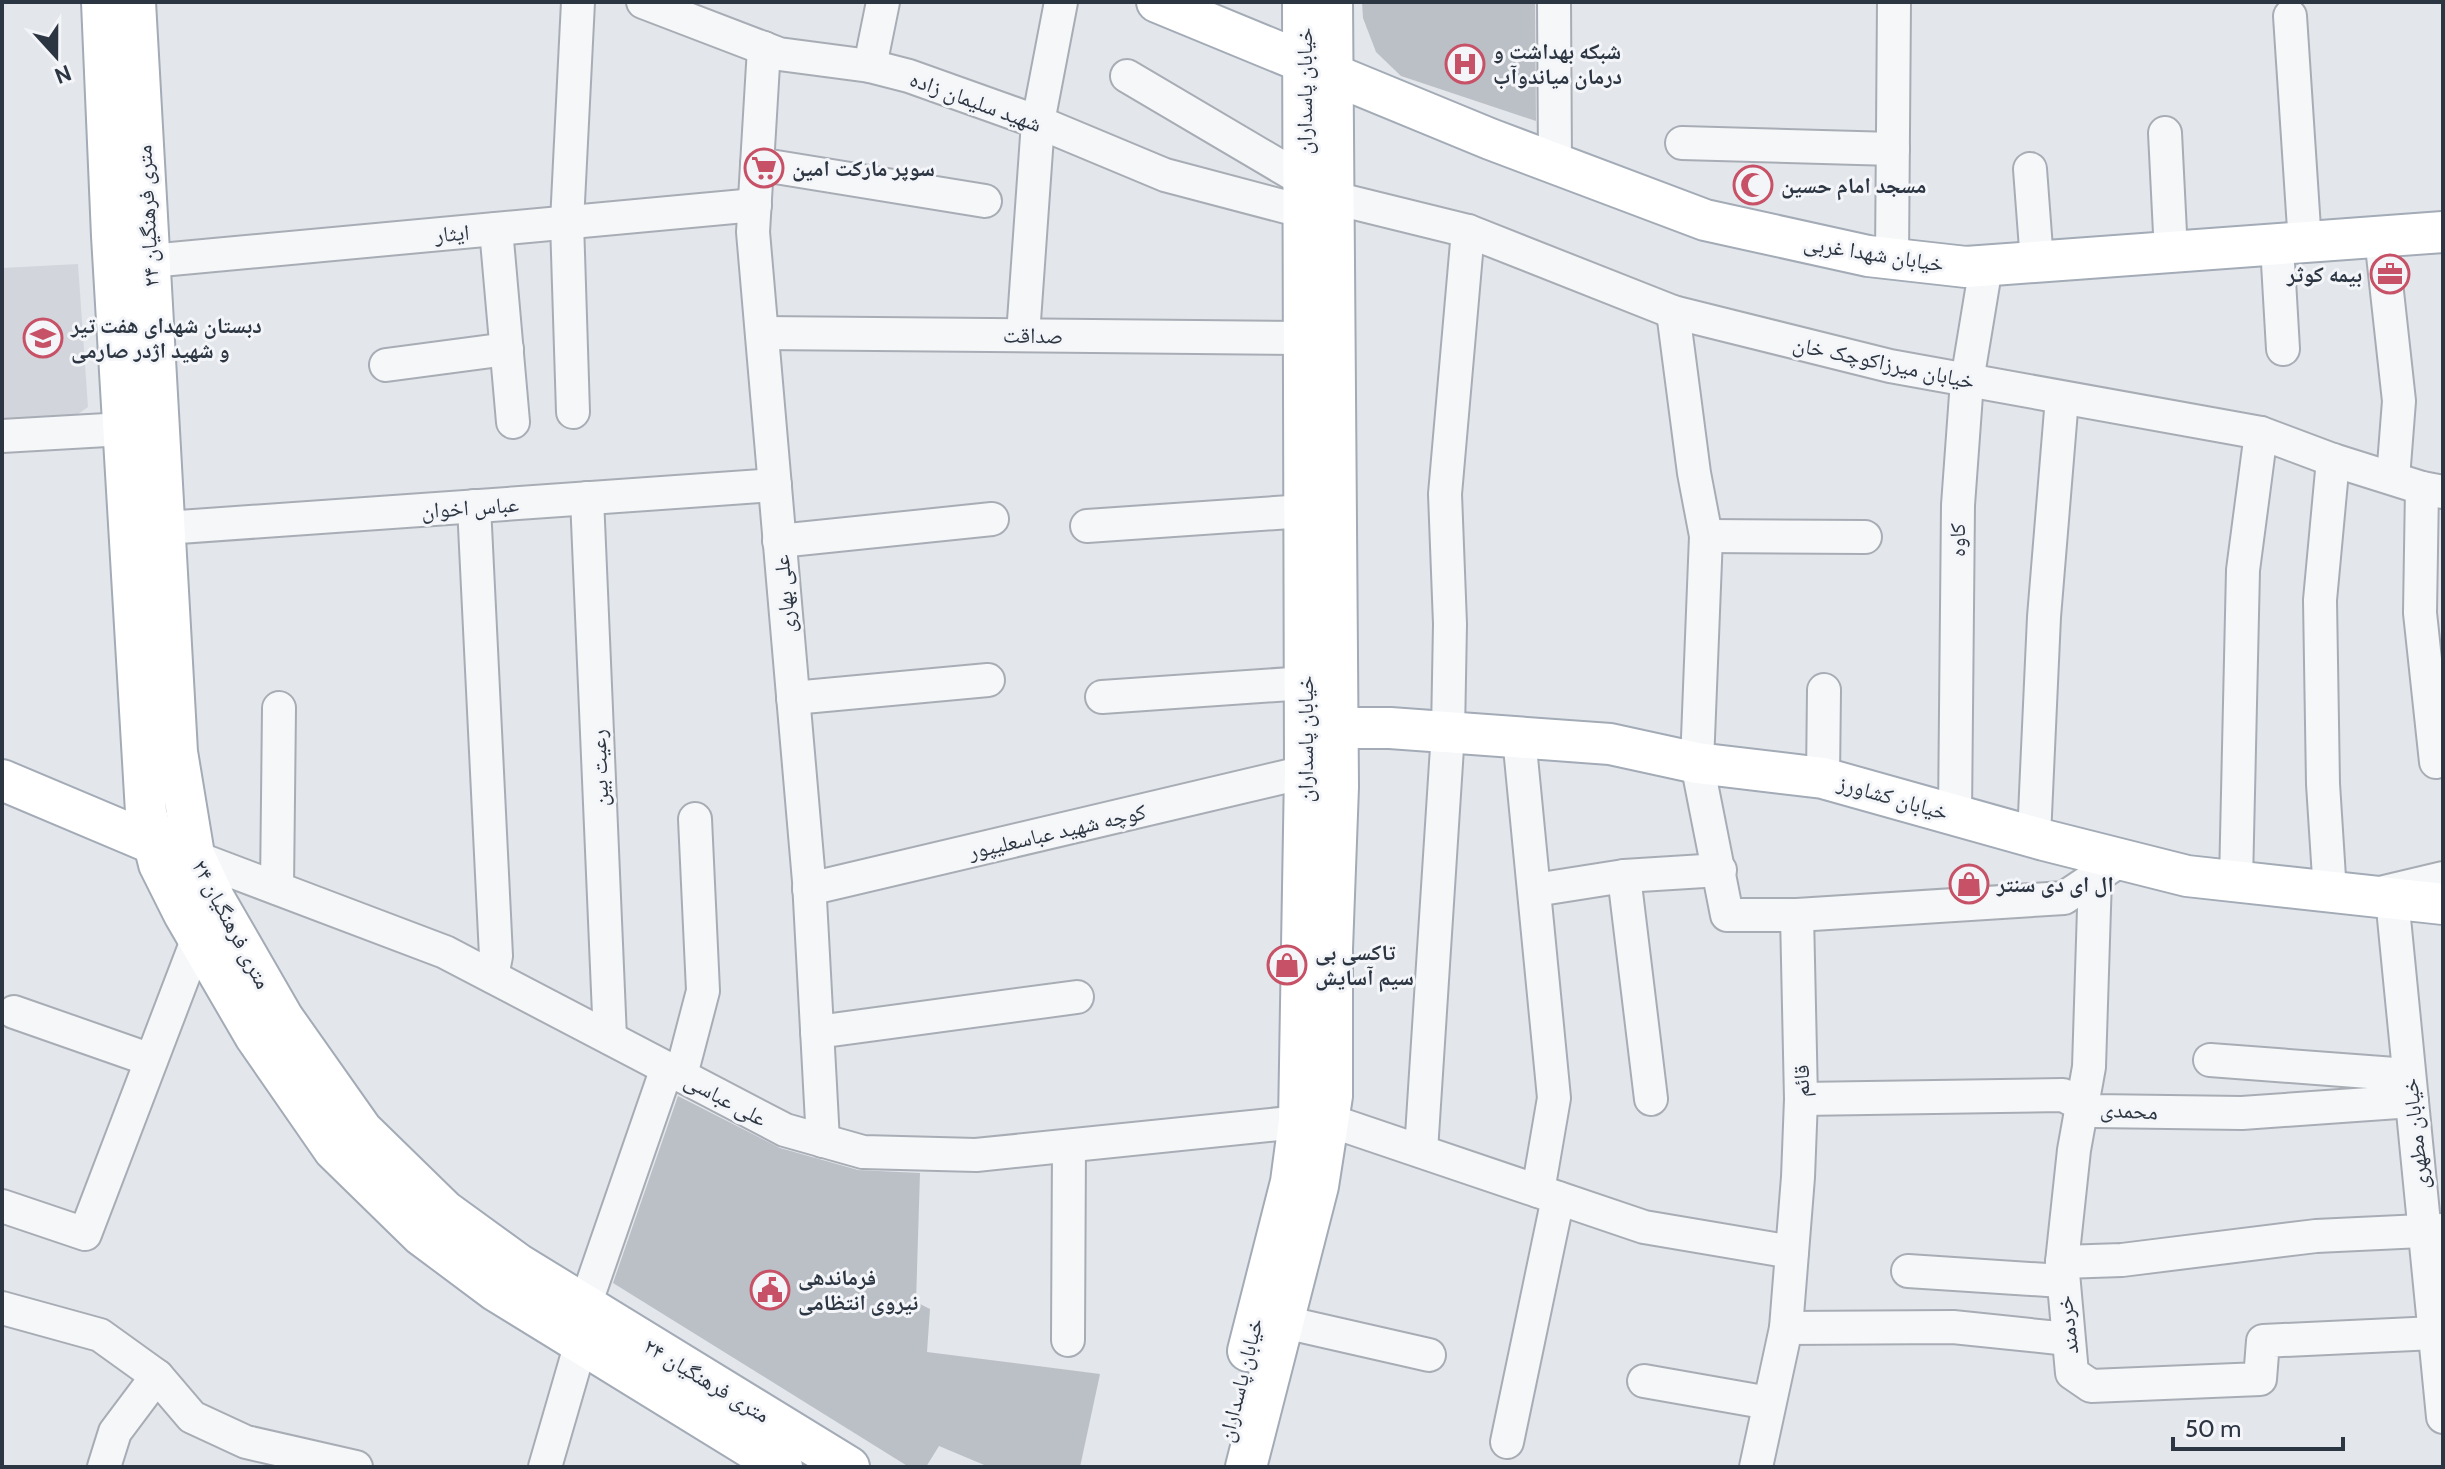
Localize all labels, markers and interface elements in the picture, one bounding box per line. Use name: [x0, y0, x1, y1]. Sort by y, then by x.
north arrow: [16, 16, 96, 96]
street label: خیابان پاسداران: [1291, 28, 1318, 154]
place label: شبکه بهداشت و درمان میاندوآب: [1493, 38, 1622, 90]
hospital icon: شبکه بهداشت و درمان میاندوآب: [1444, 43, 1486, 85]
text: N: [51, 59, 75, 90]
street label: شهید سلیمان زاده: [906, 65, 1045, 138]
street label: ۲۴ متری فرهنگیان: [130, 144, 165, 288]
supermarket icon: سوپر مارکت امین: [743, 147, 785, 189]
place label: سوپر مارکت امین: [792, 155, 935, 182]
mosque icon: مسجد امام حسین: [1732, 164, 1774, 206]
place label: مسجد امام حسین: [1781, 172, 1927, 201]
street label: ایثار: [433, 219, 471, 249]
street label: خیابان شهدا غربی: [1802, 229, 1946, 278]
office icon: بیمه کوثر: [2369, 253, 2411, 295]
place label: بیمه کوثر: [2286, 261, 2362, 288]
place label: دبستان شهدای هفت تیر و شهید اژدر صارمی: [70, 312, 262, 364]
school or university icon: دبستان شهدای هفت تیر و شهید اژدر صارمی: [22, 317, 64, 359]
street label: صداقت: [1003, 321, 1063, 350]
street label: خیابان میرزاکوچک خان: [1790, 330, 1977, 395]
street label: عباس اخوان: [420, 491, 520, 524]
street label: کاوه: [1944, 523, 1971, 557]
street label: علی بهاری: [768, 554, 801, 634]
street label: خیابان پاسداران: [1292, 676, 1319, 802]
street label: رعیت بین: [585, 729, 614, 807]
street label: خیابان کشاورز: [1834, 769, 1951, 826]
street label: کوچه شهید عباسعلیپور: [965, 798, 1148, 865]
street label: ۲۴ متری فرهنگیان: [186, 855, 277, 993]
shop icon: ال ای دی سنتر: [1948, 863, 1990, 905]
place label: ال ای دی سنتر: [1996, 871, 2114, 898]
place label: تاکسی بی سیم آسایش: [1315, 939, 1414, 992]
shop icon: تاکسی بی سیم آسایش: [1266, 944, 1308, 986]
street label: قائم: [1788, 1064, 1816, 1097]
street label: علی عباسی: [680, 1067, 772, 1132]
street label: خیابان مطهری: [2396, 1077, 2435, 1191]
street label: محمدی: [2099, 1096, 2159, 1125]
place label: فرماندهی نیروی انتظامی: [798, 1264, 918, 1316]
public building icon: فرماندهی نیروی انتظامی: [749, 1269, 791, 1311]
street label: خردمند: [2051, 1294, 2084, 1356]
street label: خیابان پاسداران: [1212, 1315, 1269, 1445]
street label: ۲۴ متری فرهنگیان: [639, 1332, 775, 1429]
scale bar: [2173, 1401, 2343, 1451]
text: 50 m: [2185, 1414, 2241, 1443]

